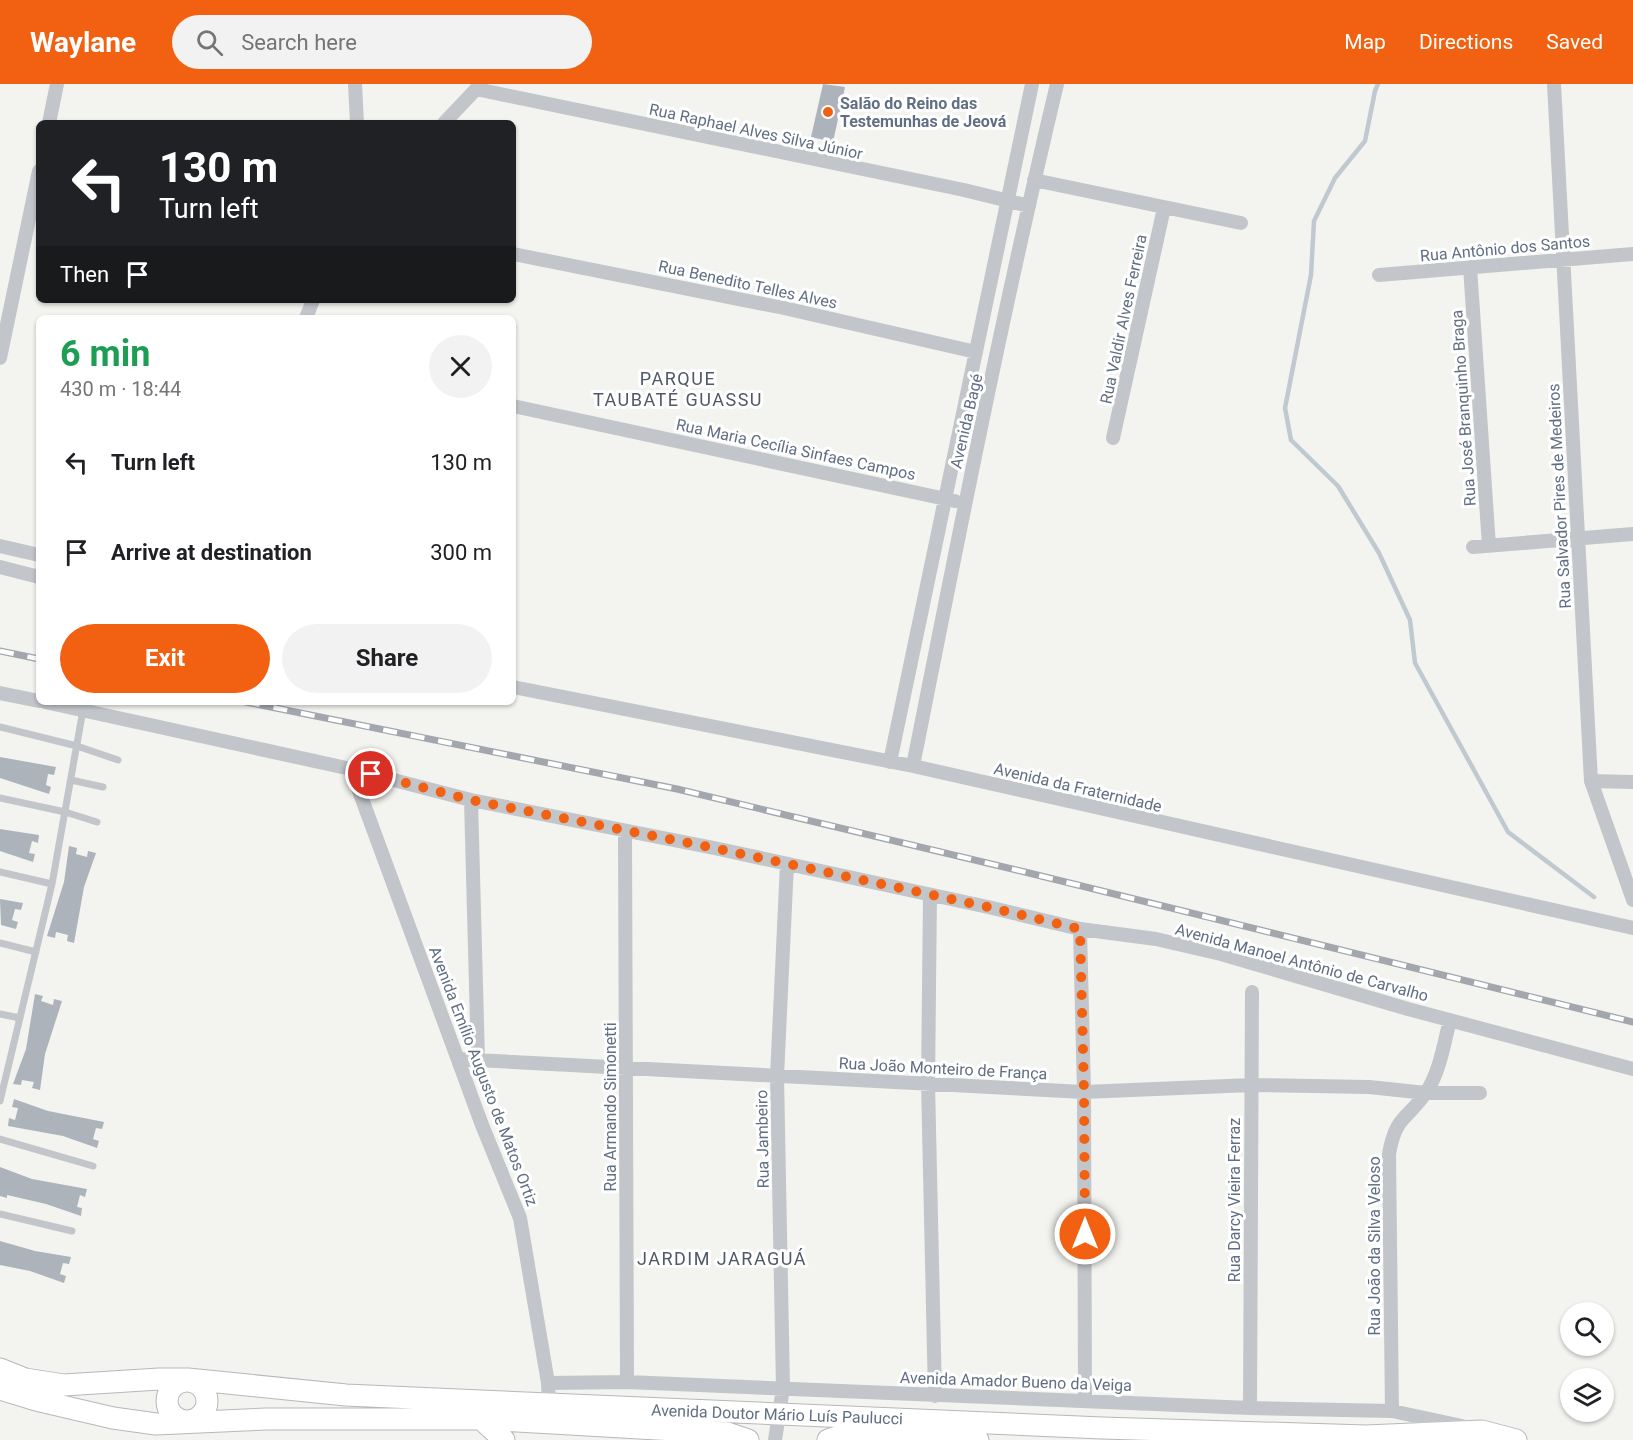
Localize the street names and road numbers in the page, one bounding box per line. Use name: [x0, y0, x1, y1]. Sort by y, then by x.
street label: Rua Raphael Alves Silva Júnior: [647, 100, 865, 164]
street label: Rua Antônio dos Santos: [1419, 232, 1591, 265]
street label: Rua Valdir Alves Ferreira: [1096, 233, 1151, 406]
street label: Rua Benedito Telles Alves: [657, 256, 839, 313]
street label: Rua José Branquinho Braga: [1447, 309, 1480, 507]
street label: Avenida Bagé: [946, 372, 987, 470]
street label: Rua Salvador Pires de Medeiros: [1544, 383, 1575, 609]
street label: Rua Maria Cecília Sinfaes Campos: [674, 415, 917, 484]
street label: Avenida da Fraternidade: [992, 759, 1164, 816]
street label: Avenida Manoel Antônio de Carvalho: [1173, 920, 1430, 1005]
street label: Avenida Emílio Augusto de Matos Ortiz: [425, 944, 542, 1209]
street label: Rua Armando Simonetti: [601, 1022, 620, 1192]
street label: Rua João Monteiro de França: [838, 1054, 1048, 1083]
street label: Rua Jambeiro: [752, 1089, 773, 1188]
street label: Rua Darcy Vieira Ferraz: [1225, 1118, 1244, 1282]
street label: Rua João da Silva Veloso: [1365, 1156, 1384, 1336]
street label: Avenida Amador Bueno da Veiga: [900, 1368, 1132, 1395]
street label: Avenida Doutor Mário Luís Paulucci: [651, 1401, 903, 1428]

